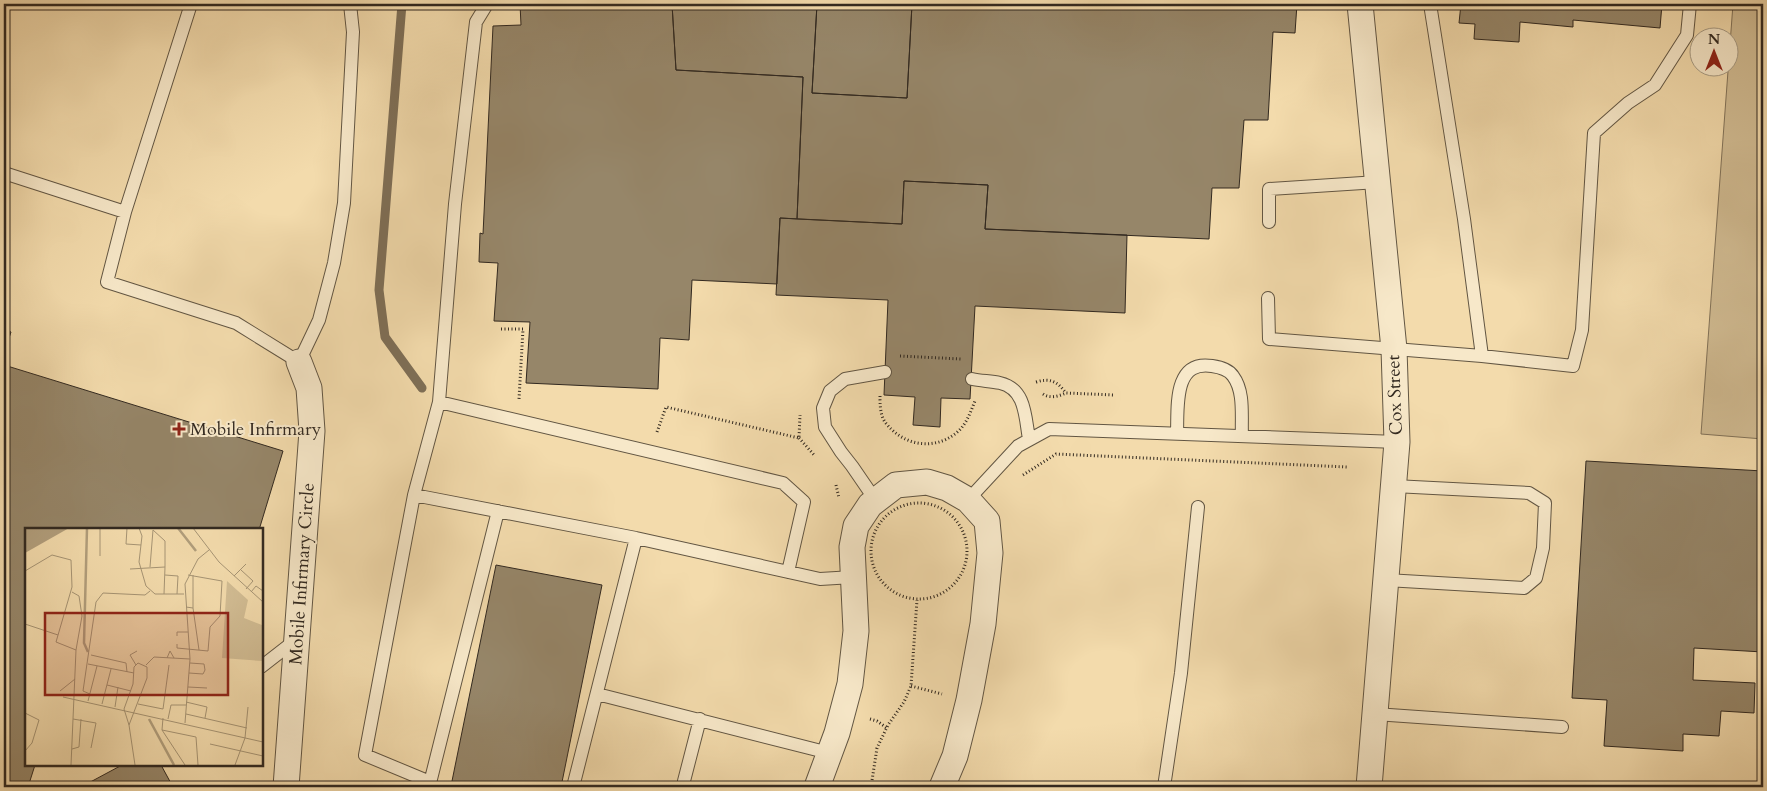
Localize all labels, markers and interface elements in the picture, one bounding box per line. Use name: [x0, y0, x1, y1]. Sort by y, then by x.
north arrow: [1690, 28, 1740, 78]
text: N: [1708, 30, 1720, 49]
street label: Cox Street: [1381, 354, 1409, 436]
place label: Mobile Infirmary: [190, 417, 322, 442]
marker: Mobile Infirmary: [172, 422, 186, 436]
street label: Mobile Infirmary Circle: [283, 482, 321, 666]
inset map: [25, 528, 262, 766]

